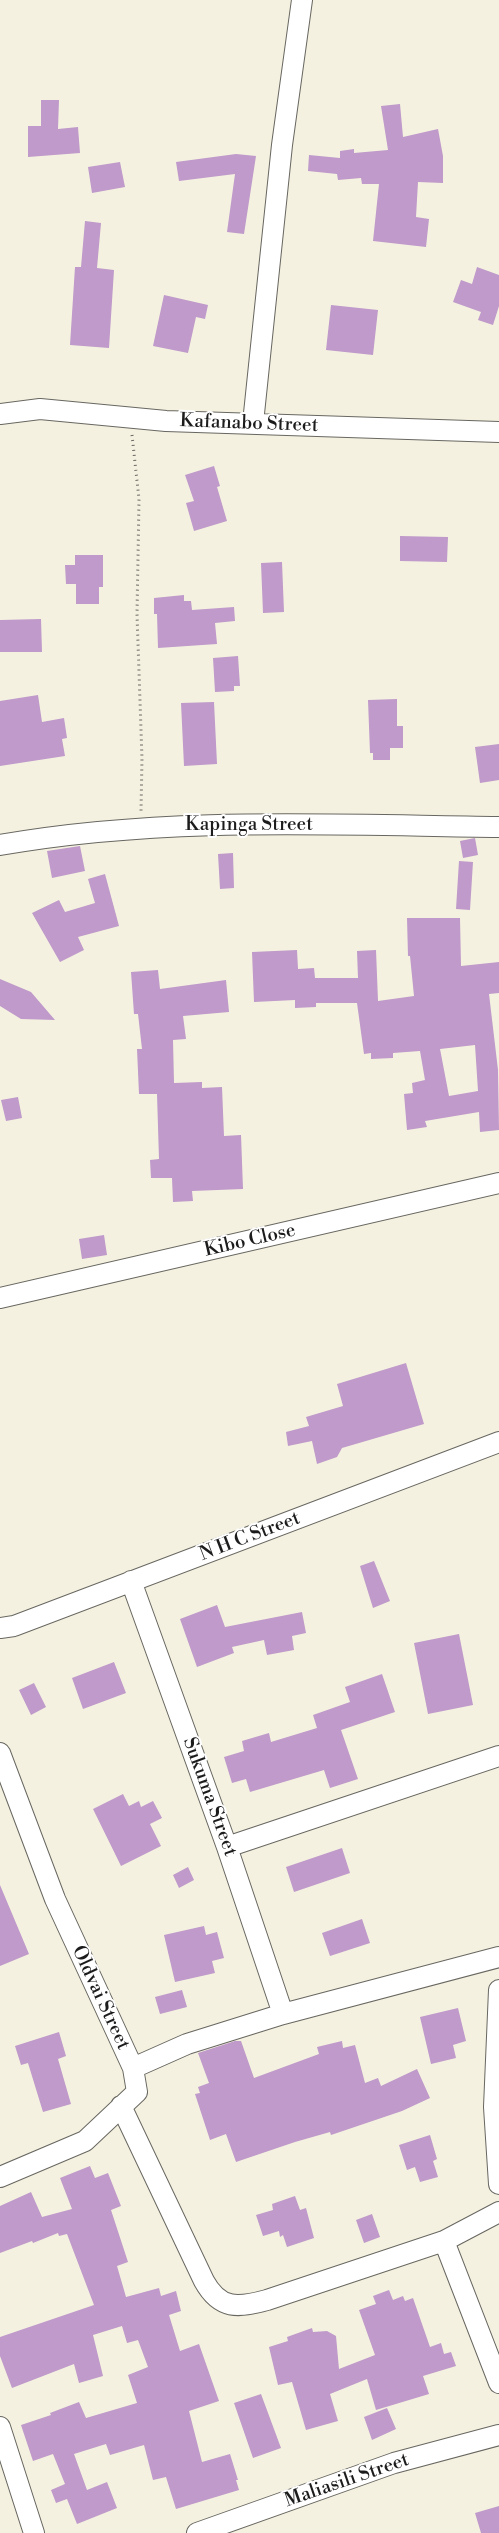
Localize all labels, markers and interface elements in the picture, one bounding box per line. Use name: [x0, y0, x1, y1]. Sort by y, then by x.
street label: Kafanabo Street: [179, 410, 319, 438]
street label: Kapinga Street: [185, 814, 313, 836]
street label: Kibo Close: [202, 1219, 298, 1263]
street label: N H C Street: [197, 1507, 303, 1567]
street label: Sukuma Street: [177, 1734, 241, 1860]
street label: Oldvai Street: [66, 1942, 134, 2054]
street label: Maliasili Street: [282, 2449, 412, 2513]

